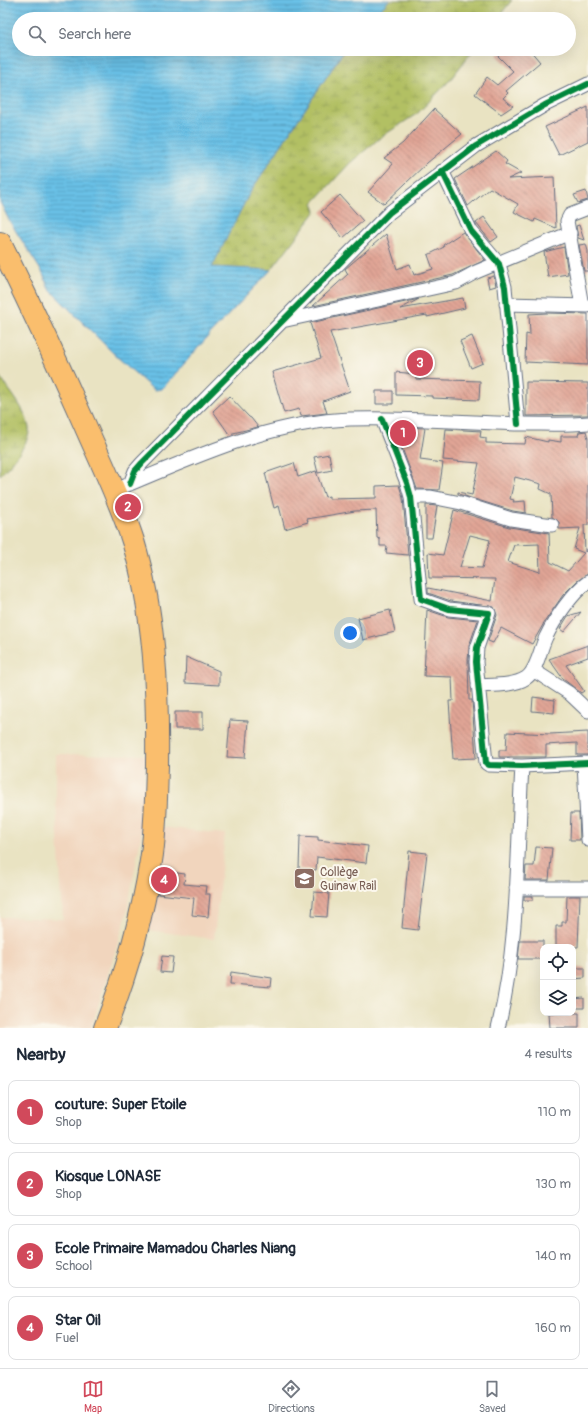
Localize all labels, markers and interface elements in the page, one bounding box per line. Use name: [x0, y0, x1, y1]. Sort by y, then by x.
search box: [12, 12, 576, 56]
icon: search: [26, 23, 48, 45]
text: Search here: [58, 25, 131, 44]
pin: 3: [407, 348, 433, 378]
pin: 1: [390, 418, 416, 448]
pin: 2: [115, 492, 141, 522]
your location: [340, 623, 360, 643]
pin: 4: [151, 865, 177, 895]
place label: Collège Guinaw Rail: [320, 865, 377, 894]
school or university icon: Collège Guinaw Rail: [291, 866, 317, 892]
map controls: [540, 944, 576, 1016]
button: locate: [540, 944, 576, 980]
button: layers: [540, 980, 576, 1016]
text: Nearby: [16, 1044, 65, 1065]
text: 4 results: [525, 1046, 572, 1062]
text: couture: Super Etoile: [55, 1095, 186, 1114]
text: 1: [27, 1104, 33, 1120]
text: 110 m: [538, 1104, 571, 1120]
text: Shop: [55, 1114, 82, 1130]
text: Kiosque LONASE: [55, 1167, 161, 1186]
text: 2: [26, 1176, 34, 1192]
text: 130 m: [535, 1176, 571, 1192]
text: Shop: [55, 1186, 82, 1202]
text: Ecole Primaire Mamadou Charles Niang: [55, 1239, 296, 1258]
text: 3: [26, 1248, 34, 1264]
text: 140 m: [535, 1248, 571, 1264]
text: School: [55, 1258, 92, 1274]
text: Star Oil: [55, 1311, 101, 1330]
text: 4: [26, 1320, 34, 1336]
text: 160 m: [535, 1320, 571, 1336]
text: Fuel: [55, 1330, 79, 1346]
tab: Map: [82, 1378, 104, 1415]
tab: Directions: [268, 1378, 315, 1415]
tab: Saved: [479, 1378, 506, 1415]

